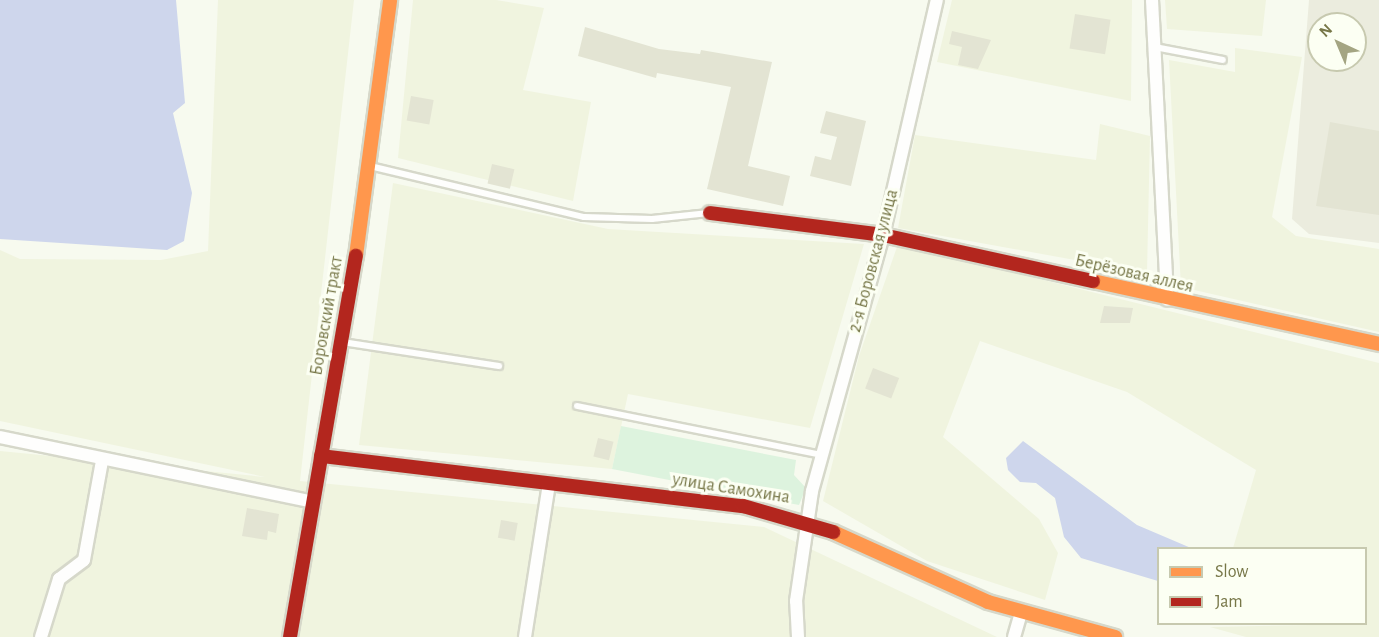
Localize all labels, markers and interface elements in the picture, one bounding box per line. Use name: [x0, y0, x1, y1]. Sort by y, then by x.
north arrow: [1307, 12, 1367, 72]
text: N: [1316, 21, 1335, 40]
street label: 2-я Боровская улица: [845, 187, 903, 335]
street label: Берёзовая аллея: [1073, 250, 1195, 298]
street label: Боровский тракт: [306, 255, 348, 377]
street label: улица Самохина: [671, 469, 791, 509]
legend: [1157, 547, 1367, 625]
text: Slow: [1215, 563, 1248, 581]
text: Jam: [1215, 593, 1243, 611]

